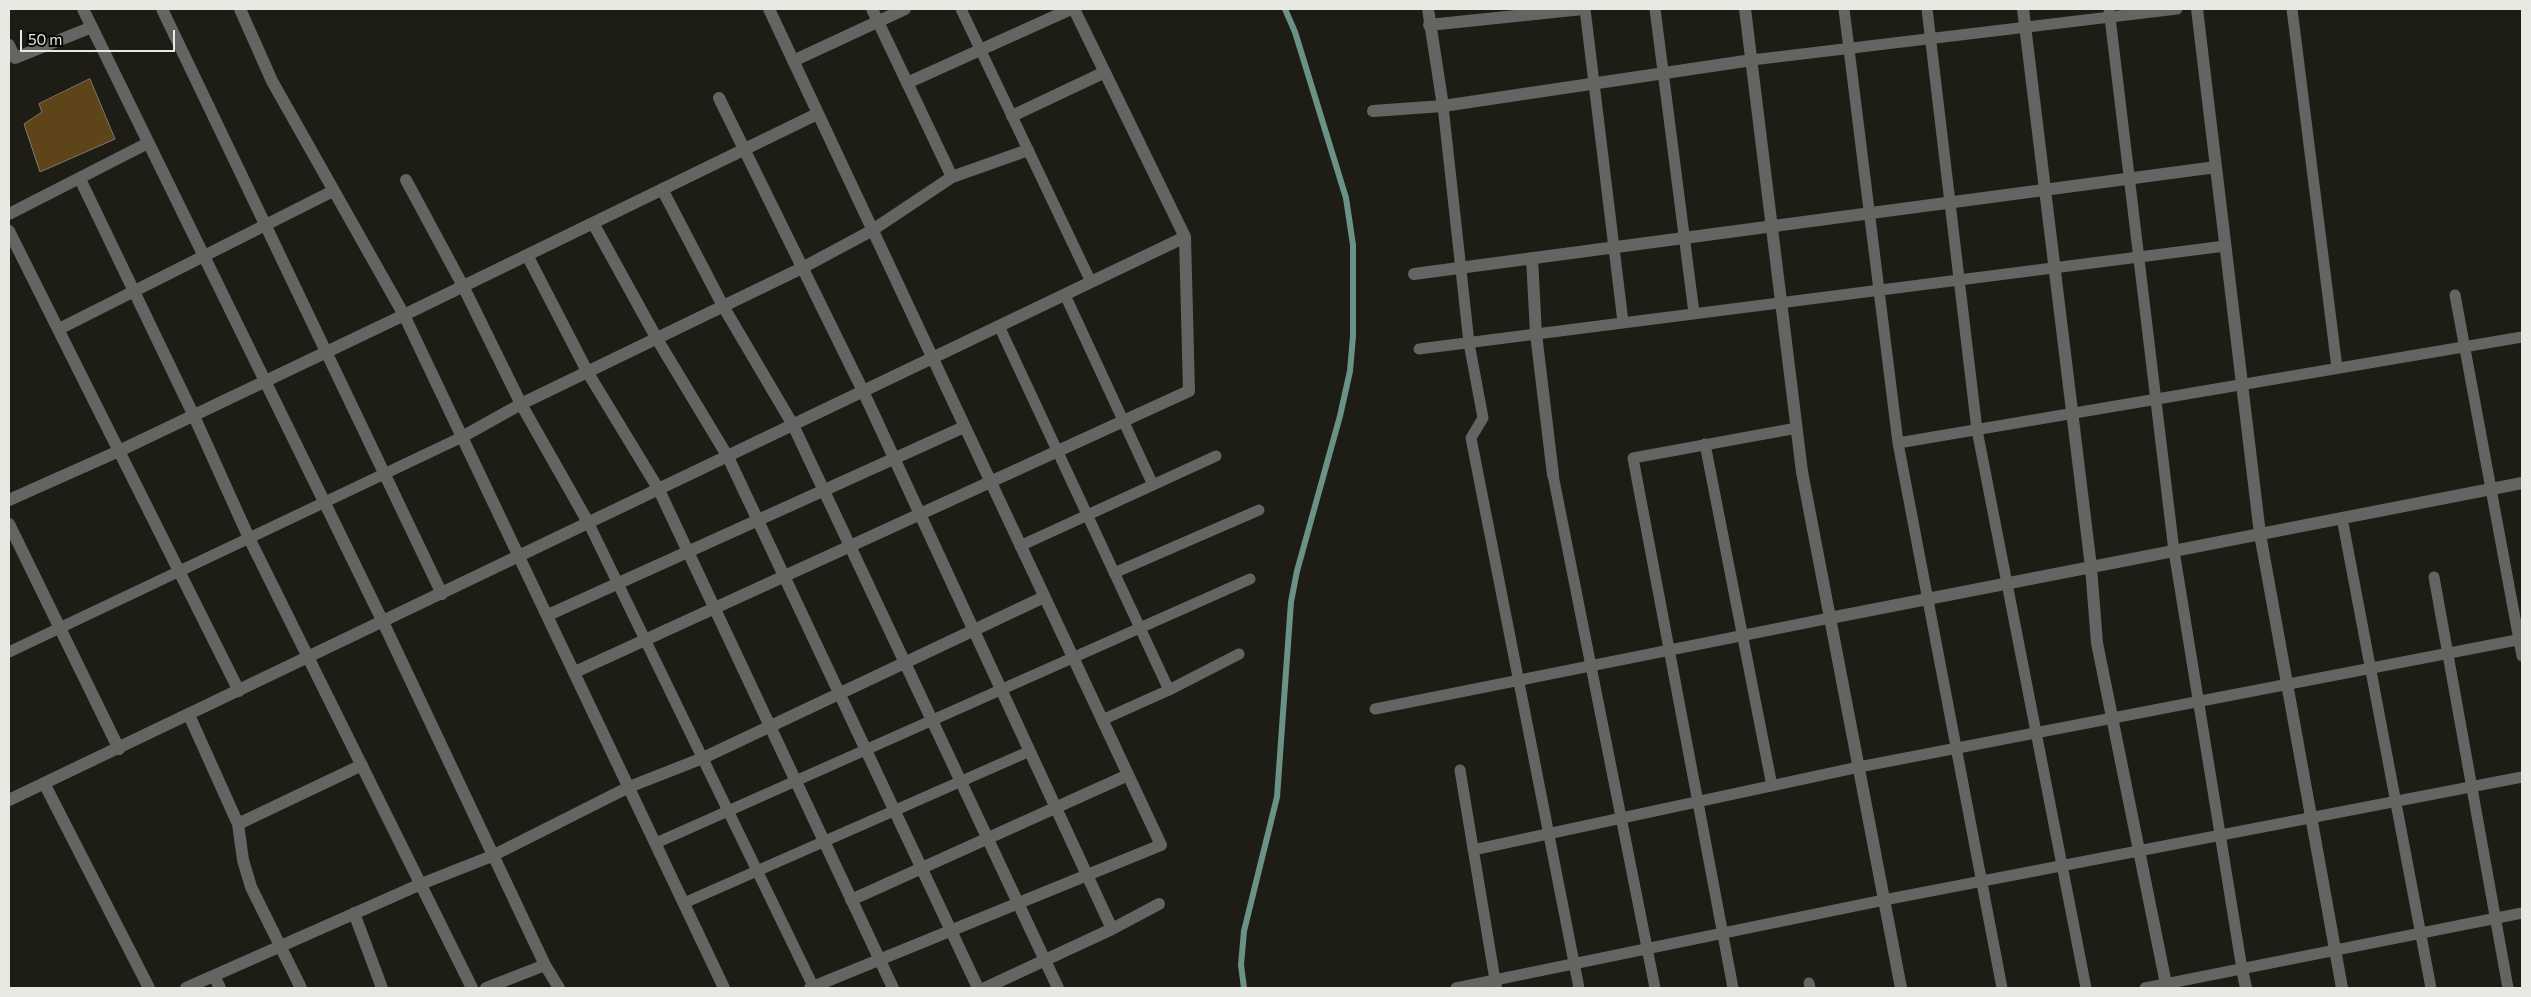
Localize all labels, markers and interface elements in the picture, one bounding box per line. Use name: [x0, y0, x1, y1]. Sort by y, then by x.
scale bar: [22, 20, 178, 52]
text: 50 m: [28, 30, 62, 48]

